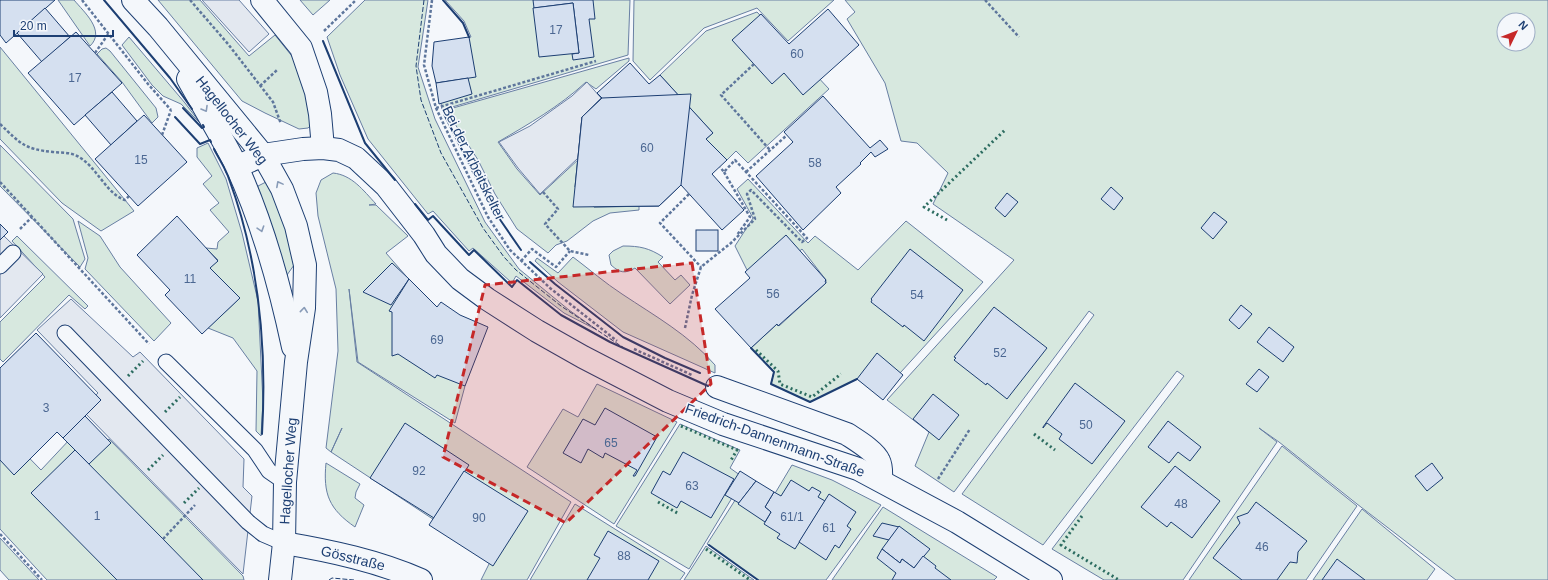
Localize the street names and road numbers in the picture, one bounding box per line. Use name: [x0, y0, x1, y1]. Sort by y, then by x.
street label: Hagellocher Weg: [193, 73, 271, 167]
street label: Bei der Arbeitskelter: [439, 103, 509, 223]
street label: Friedrich-Dannenmann-Straße: [683, 400, 867, 480]
street label: Hagellocher Weg: [276, 417, 300, 525]
street label: Gösstraße: [319, 542, 387, 574]

